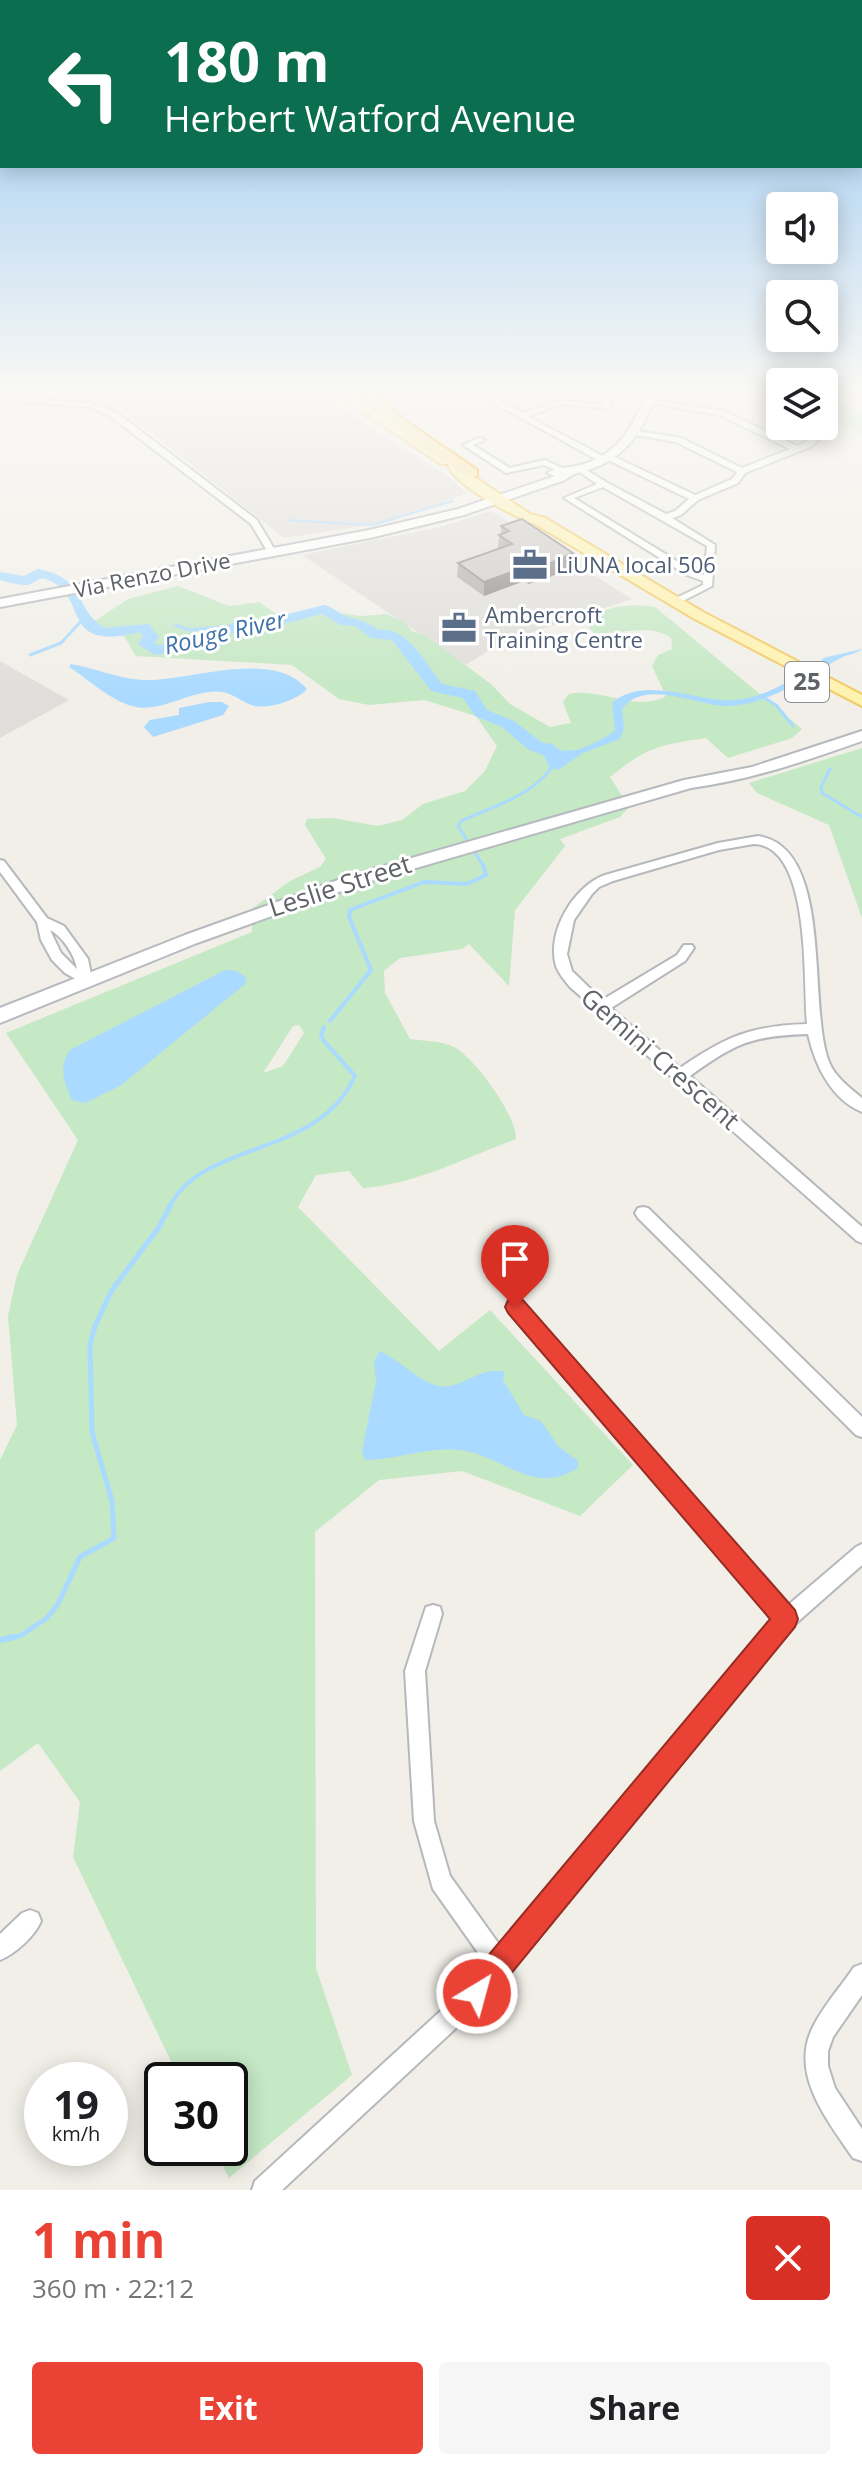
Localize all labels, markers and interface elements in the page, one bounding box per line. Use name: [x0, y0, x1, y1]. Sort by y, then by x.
text: 180 m: [164, 22, 330, 98]
icon: left: [32, 32, 136, 136]
text: Herbert Watford Avenue: [164, 94, 576, 143]
map controls: [766, 192, 838, 440]
button: sound: [766, 192, 838, 264]
button: search: [766, 280, 838, 352]
button: layers: [766, 368, 838, 440]
street label: Via Renzo Drive: [71, 544, 233, 604]
office icon: LiUNA local 506: [511, 546, 549, 584]
place label: LiUNA local 506: [556, 549, 716, 579]
place label: Ambercroft Training Centre: [485, 599, 643, 654]
water label: Rouge River: [161, 601, 290, 662]
office icon: Ambercroft Training Centre: [440, 609, 478, 647]
road number: 25: [785, 662, 829, 702]
street label: Leslie Street: [264, 845, 415, 925]
street label: Gemini Crescent: [573, 979, 748, 1137]
pin: [481, 1225, 549, 1307]
icon: arrive: [493, 1237, 537, 1281]
position arrow: [435, 1951, 519, 2035]
speed limit sign: 30: [144, 2062, 248, 2166]
text: 19: [53, 2076, 99, 2131]
text: km/h: [52, 2120, 100, 2147]
text: 1 min: [32, 2207, 165, 2272]
button: close: [746, 2216, 830, 2300]
text: 360 m · 22:12: [32, 2270, 194, 2306]
button: Exit: [32, 2362, 423, 2454]
button: Share: [439, 2362, 830, 2454]

